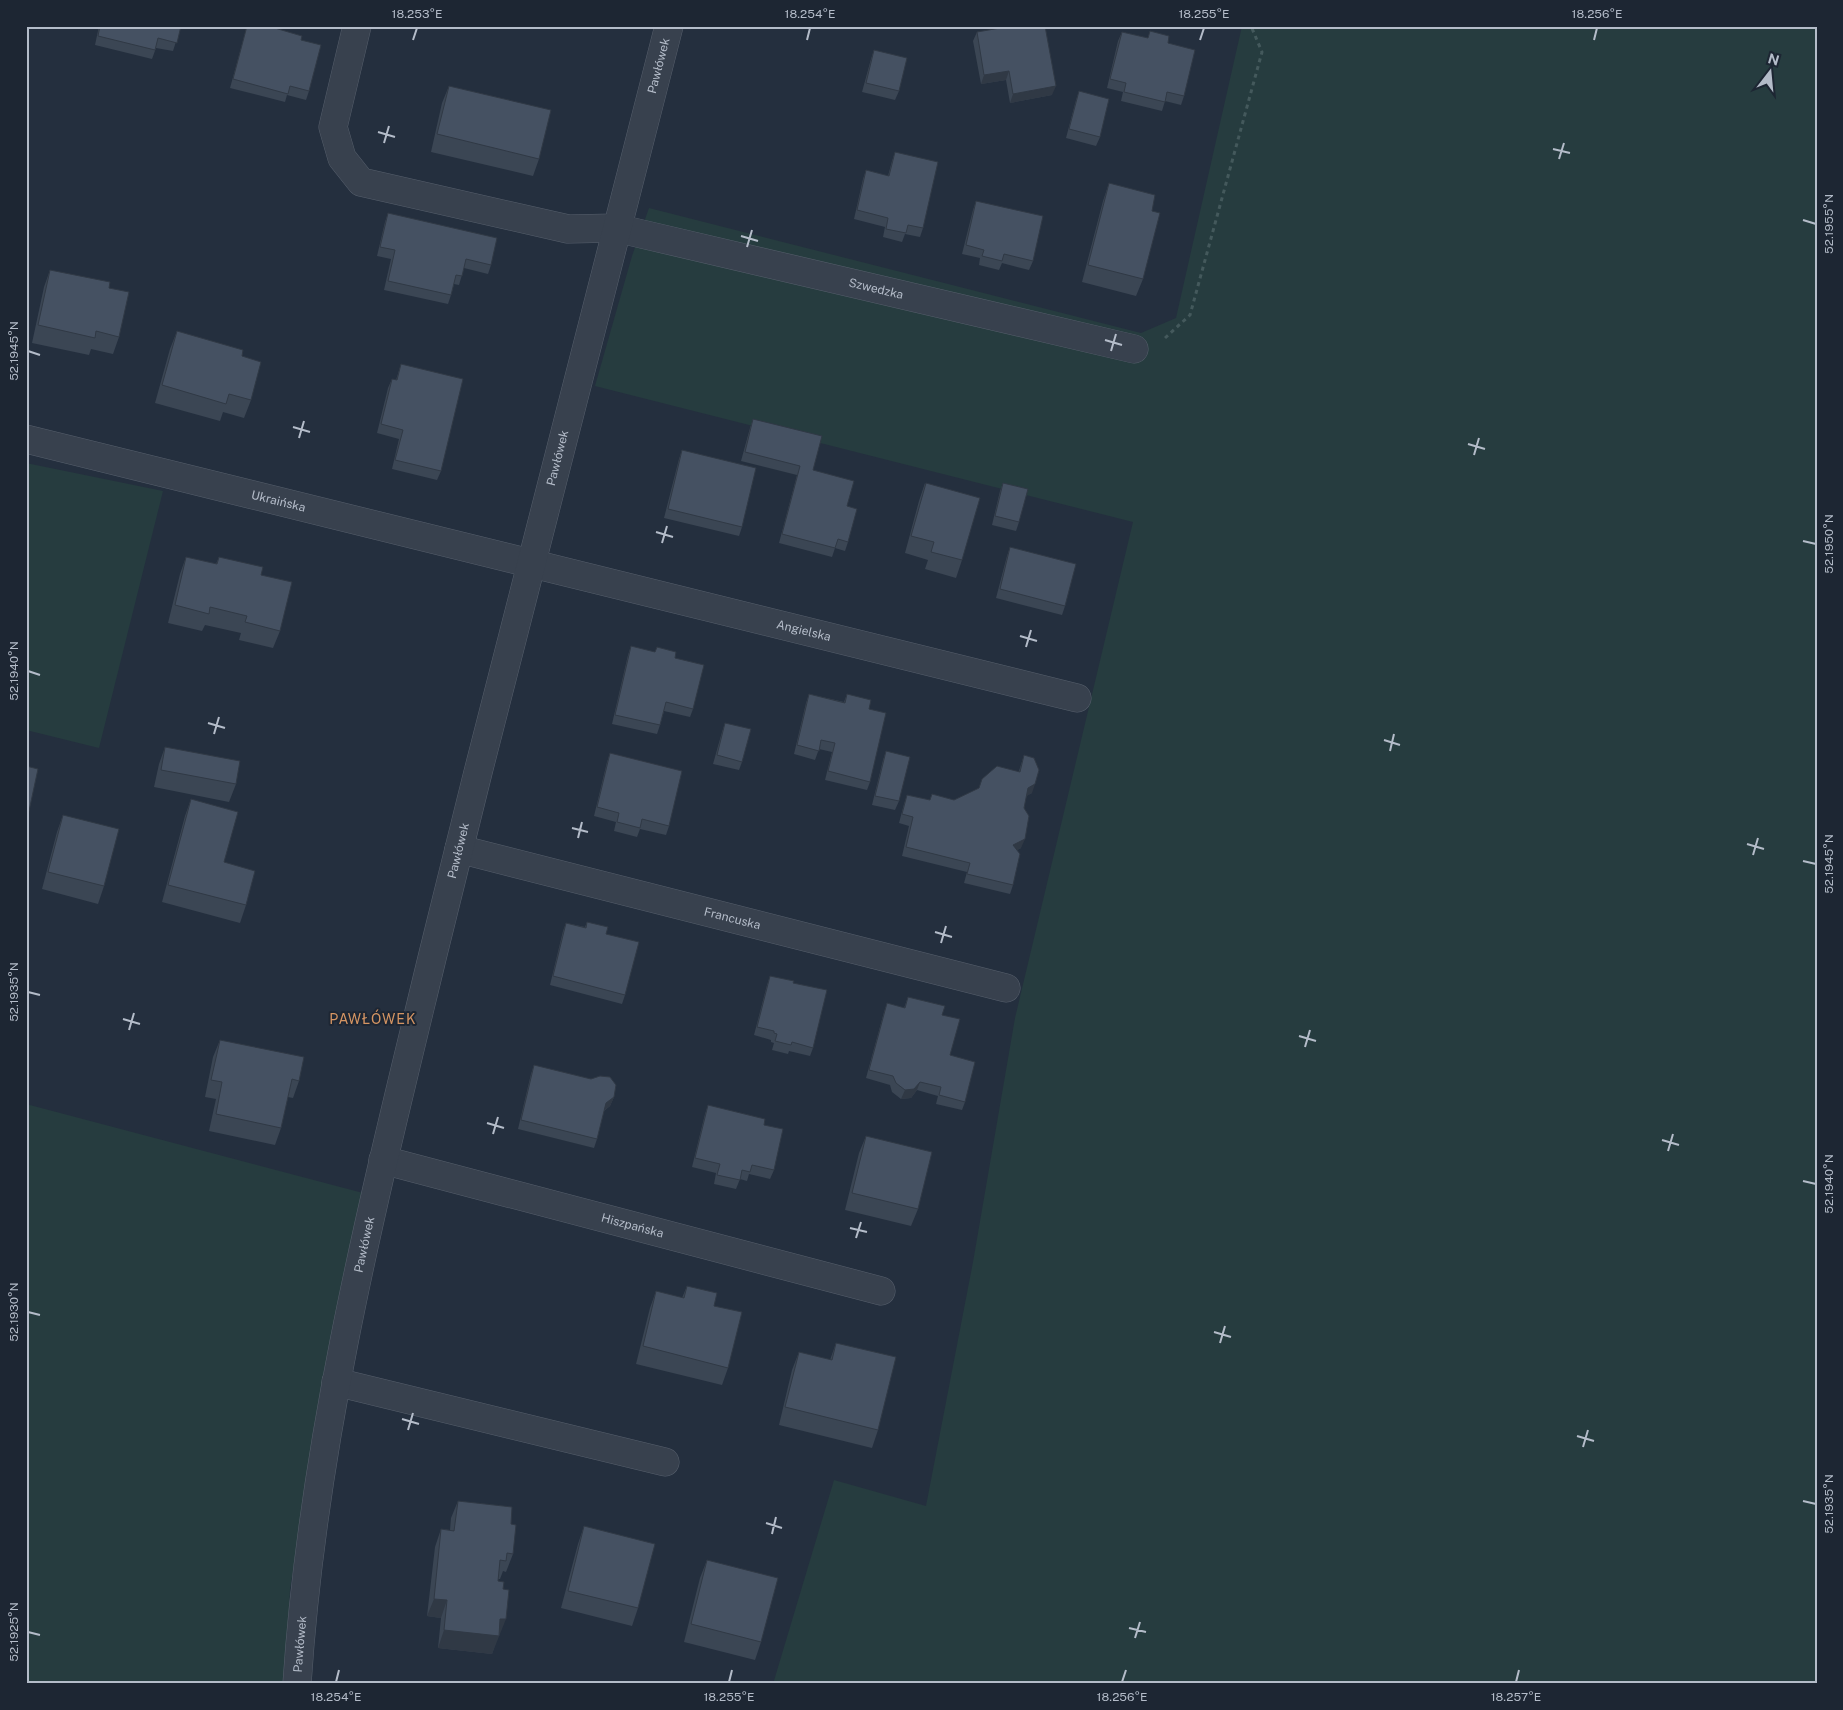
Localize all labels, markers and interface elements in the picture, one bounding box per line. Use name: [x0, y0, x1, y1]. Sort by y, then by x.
text: 18.253°E: [392, 7, 443, 21]
text: 18.254°E: [785, 7, 835, 21]
text: 18.255°E: [1178, 7, 1230, 21]
text: 18.256°E: [1572, 7, 1622, 21]
street label: Pawłówek: [645, 36, 673, 95]
north arrow: [1746, 48, 1796, 98]
text: N: [1766, 50, 1781, 69]
text: 52.1955°N: [1822, 194, 1836, 254]
street label: Szwedzka: [847, 276, 905, 302]
text: 52.1945°N: [7, 321, 21, 381]
street label: Pawłówek: [544, 428, 571, 487]
street label: Ukraińska: [250, 488, 307, 515]
text: 52.1950°N: [1822, 514, 1836, 574]
street label: Angielska: [775, 617, 832, 644]
text: 52.1940°N: [7, 641, 21, 701]
street label: Pawłówek: [445, 821, 472, 880]
text: 52.1945°N: [1822, 834, 1836, 894]
street label: Francuska: [702, 905, 762, 932]
text: 52.1935°N: [7, 962, 21, 1022]
district label: PAWŁÓWEK: [329, 1009, 417, 1027]
text: 52.1940°N: [1822, 1154, 1836, 1214]
street label: Hiszpańska: [600, 1211, 665, 1241]
street label: Pawłówek: [352, 1215, 377, 1274]
text: 52.1930°N: [7, 1282, 21, 1342]
text: 52.1935°N: [1822, 1474, 1836, 1534]
text: 52.1925°N: [7, 1602, 21, 1662]
street label: Pawłówek: [291, 1615, 310, 1673]
text: 18.254°E: [311, 1690, 361, 1704]
text: 18.255°E: [703, 1690, 755, 1704]
text: 18.256°E: [1097, 1690, 1147, 1704]
text: 18.257°E: [1491, 1690, 1541, 1704]

